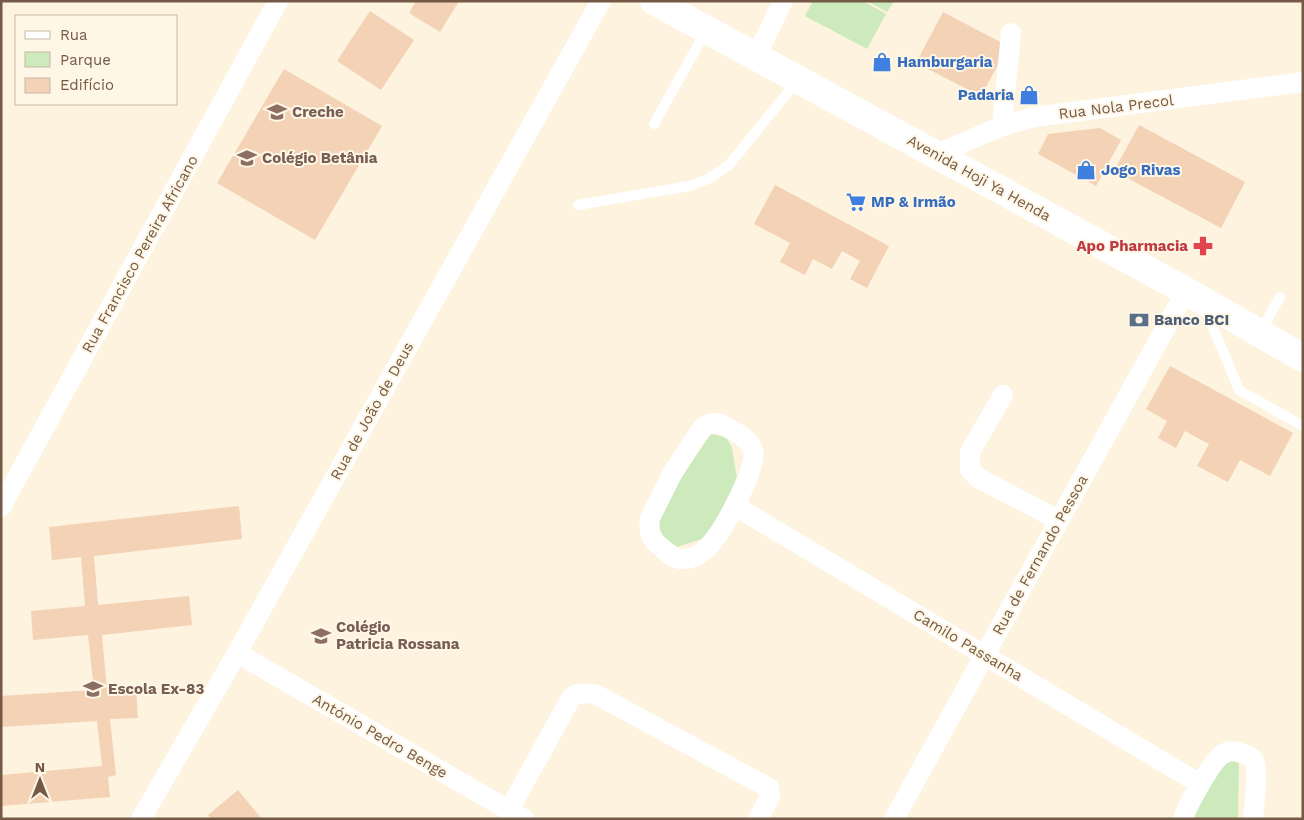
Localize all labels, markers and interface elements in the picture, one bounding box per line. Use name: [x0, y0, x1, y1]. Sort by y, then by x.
legend: [15, 15, 178, 105]
text: Rua: [60, 26, 88, 44]
text: Parque: [60, 51, 111, 69]
shop icon: Hamburgaria: [871, 51, 893, 73]
place label: Hamburgaria: [897, 53, 993, 71]
text: Edifício: [60, 76, 114, 94]
shop icon: Padaria: [1018, 84, 1040, 106]
place label: Padaria: [958, 86, 1014, 104]
street label: Rua Nola Precol: [1057, 91, 1175, 123]
school or university icon: Creche: [266, 101, 288, 123]
place label: Creche: [292, 103, 344, 121]
street label: Avenida Hoji Ya Henda: [904, 131, 1054, 225]
school or university icon: Colégio Betânia: [236, 147, 258, 169]
place label: Colégio Betânia: [262, 149, 378, 167]
street label: Rua Francisco Pereira Africano: [78, 152, 202, 356]
shop icon: Jogo Rivas: [1075, 159, 1097, 181]
place label: Jogo Rivas: [1101, 161, 1180, 179]
supermarket icon: MP & Irmão: [845, 191, 867, 213]
place label: MP & Irmão: [871, 193, 956, 211]
pharmacy icon: Apo Pharmacia: [1192, 235, 1214, 257]
place label: Apo Pharmacia: [1076, 237, 1188, 255]
bank icon: Banco BCI: [1128, 309, 1150, 331]
place label: Banco BCI: [1154, 311, 1229, 329]
street label: Rua de João de Deus: [327, 339, 417, 483]
street label: Rua de Fernando Pessoa: [988, 471, 1092, 638]
street label: Camilo Passanha: [910, 605, 1027, 685]
place label: Colégio Patricia Rossana: [336, 618, 460, 653]
school or university icon: Colégio Patricia Rossana: [310, 625, 332, 647]
school or university icon: Escola Ex-83: [82, 678, 104, 700]
place label: Escola Ex-83: [108, 680, 204, 698]
street label: António Pedro Benge: [309, 690, 451, 782]
north arrow: [15, 755, 65, 805]
text: N: [35, 759, 45, 775]

